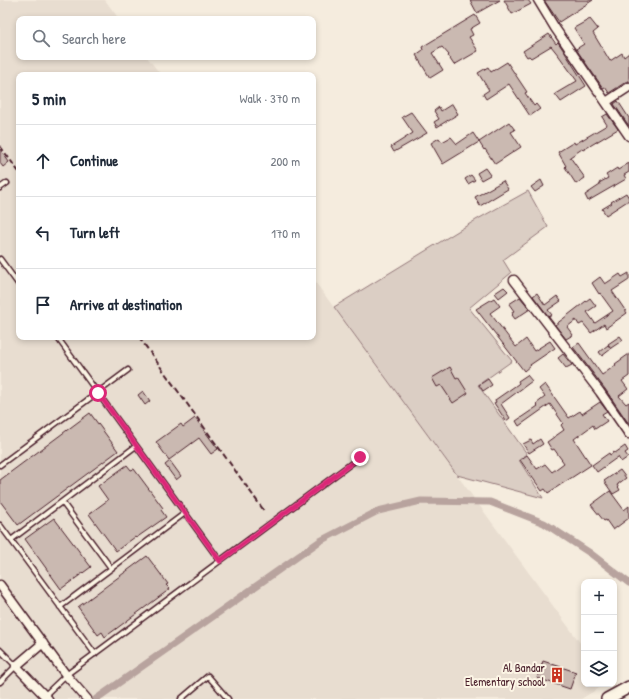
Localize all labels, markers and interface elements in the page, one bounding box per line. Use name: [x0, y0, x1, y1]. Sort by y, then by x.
search box: [16, 16, 316, 60]
icon: search: [30, 27, 52, 49]
text: Search here: [62, 28, 126, 49]
text: 5 min: [32, 87, 66, 110]
text: Walk · 370 m: [240, 89, 300, 107]
icon: ahead: [32, 150, 54, 172]
text: Continue: [70, 150, 118, 171]
text: 200 m: [270, 152, 300, 170]
icon: left: [32, 222, 54, 244]
text: Turn left: [70, 222, 120, 243]
text: 170 m: [271, 224, 300, 242]
icon: arrive: [32, 294, 54, 316]
text: Arrive at destination: [70, 294, 182, 315]
route start: [89, 384, 107, 402]
route end: [351, 448, 369, 466]
map controls: [581, 579, 617, 687]
button: +: [581, 579, 617, 615]
button: −: [581, 615, 617, 651]
button: layers: [581, 651, 617, 687]
place label: Al Bandar Elementary school: [465, 659, 546, 690]
building icon: Al Bandar Elementary school: [548, 666, 566, 684]

